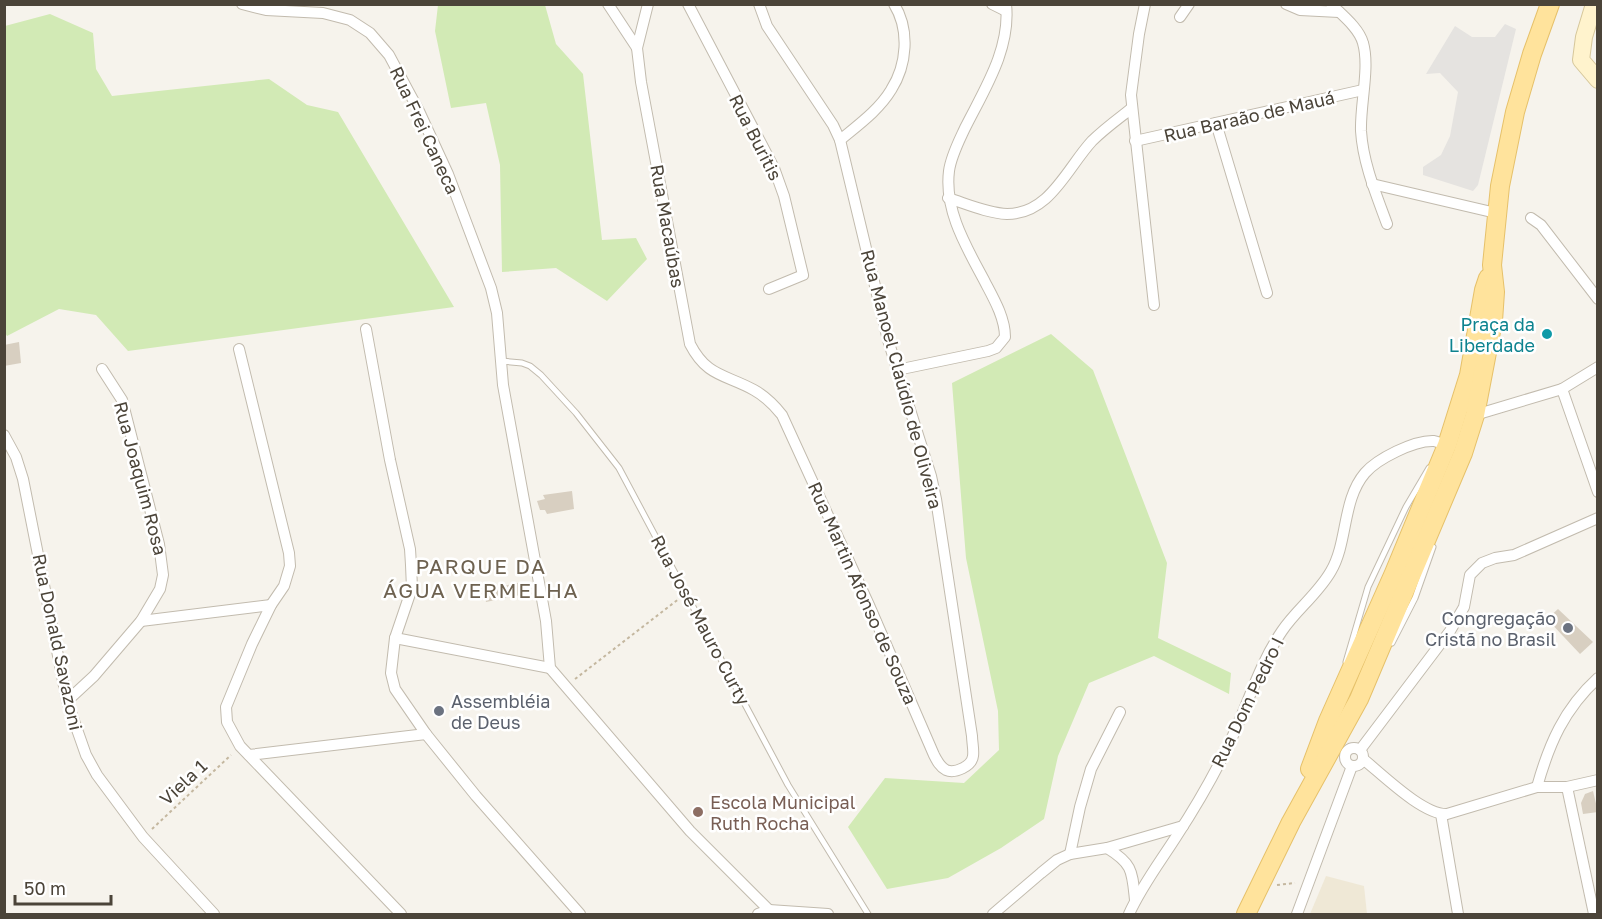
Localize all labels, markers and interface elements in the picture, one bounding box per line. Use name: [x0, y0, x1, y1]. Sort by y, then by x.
street label: Rua Frei Caneca: [386, 63, 464, 197]
street label: Rua Baraão de Mauá: [1161, 86, 1337, 146]
street label: Rua Buritis: [725, 90, 787, 184]
street label: Rua Macaúbas: [646, 163, 690, 289]
street label: Rua Manoel Claúdio de Oliveira: [857, 247, 947, 511]
place label: Praça da Liberdade: [1449, 313, 1535, 356]
marker: Praça da Liberdade: [1540, 327, 1554, 341]
street label: Rua Joaquim Rosa: [110, 399, 172, 557]
street label: Rua Martin Afonso de Souza: [804, 478, 922, 708]
street label: Rua José Mauro Curty: [647, 531, 755, 709]
street label: Rua Donald Savazoni: [29, 552, 87, 732]
district label: PARQUE DA ÁGUA VERMELHA: [383, 553, 579, 603]
place label: Congregação Cristã no Brasil: [1425, 607, 1556, 650]
marker: Congregação Cristã no Brasil: [1561, 621, 1575, 635]
street label: Rua Dom Pedro I: [1206, 633, 1288, 771]
place label: Assembléia de Deus: [451, 690, 551, 733]
marker: Assembléia de Deus: [432, 704, 446, 718]
street label: Viela 1: [155, 755, 211, 809]
place label: Escola Municipal Ruth Rocha: [710, 791, 856, 834]
marker: Escola Municipal Ruth Rocha: [691, 805, 705, 819]
scale bar: [15, 868, 111, 906]
text: 50 m: [24, 877, 66, 899]

